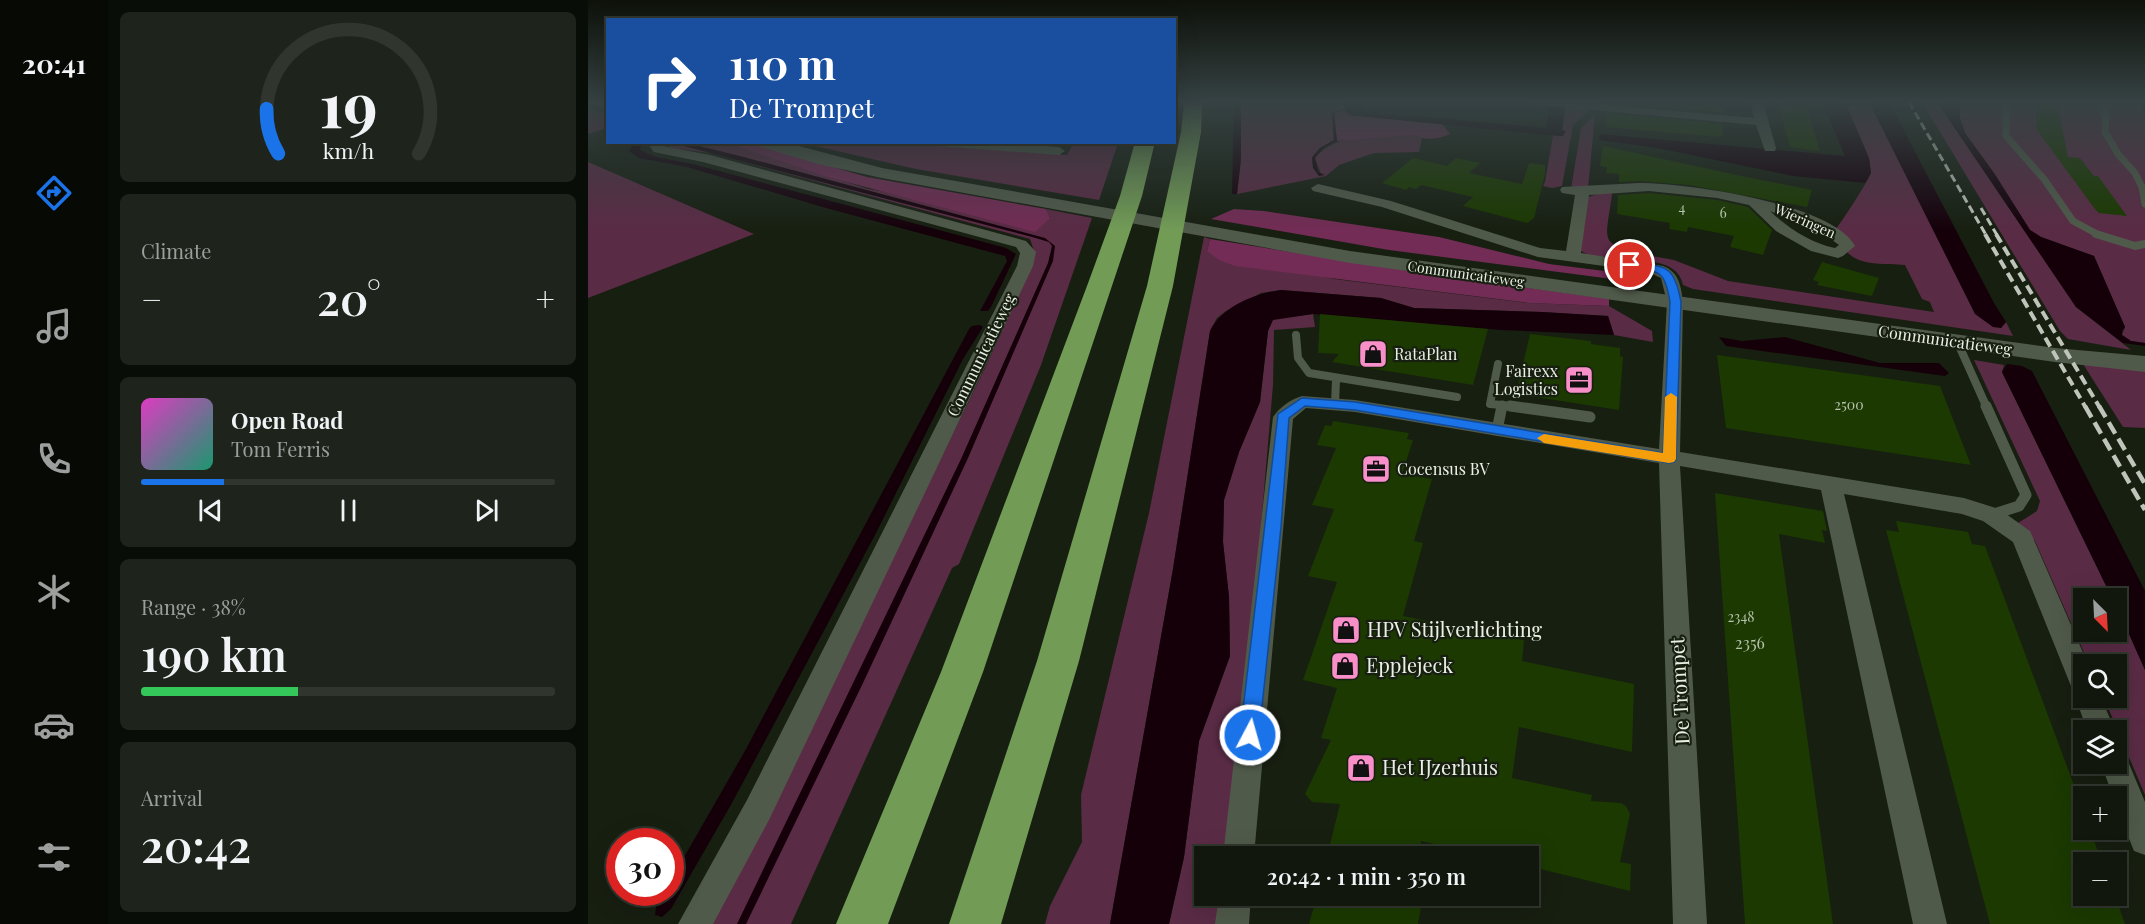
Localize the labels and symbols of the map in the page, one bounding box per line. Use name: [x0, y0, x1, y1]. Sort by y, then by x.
house number: 4: [1679, 198, 1686, 217]
street label: Wieringen: [1771, 198, 1839, 243]
house number: 6: [1719, 203, 1727, 222]
pin: [1604, 239, 1655, 290]
street label: Communicatieweg: [1406, 256, 1526, 291]
street label: Communicatieweg: [942, 289, 1020, 420]
street label: Communicatieweg: [1877, 320, 2014, 359]
shop icon: RataPlan: [1357, 338, 1389, 370]
place label: RataPlan: [1394, 343, 1458, 364]
place label: Fairexx Logistics: [1494, 360, 1559, 399]
office icon: Fairexx Logistics: [1563, 364, 1595, 396]
house number: 2500: [1834, 395, 1864, 414]
office icon: Cocensus BV: [1360, 453, 1392, 485]
place label: Cocensus BV: [1397, 458, 1490, 479]
north arrow: [2073, 588, 2127, 642]
house number: 2348: [1727, 607, 1755, 626]
shop icon: HPV Stijlverlichting: [1330, 614, 1362, 646]
place label: HPV Stijlverlichting: [1367, 615, 1542, 642]
house number: 2356: [1735, 632, 1765, 653]
street label: De Trompet: [1662, 636, 1695, 745]
shop icon: Epplejeck: [1329, 650, 1361, 682]
place label: Epplejeck: [1366, 651, 1453, 678]
position arrow: [1218, 703, 1282, 767]
shop icon: Het IJzerhuis: [1345, 752, 1377, 784]
place label: Het IJzerhuis: [1382, 753, 1498, 780]
speed limit sign: 30: [606, 828, 684, 906]

